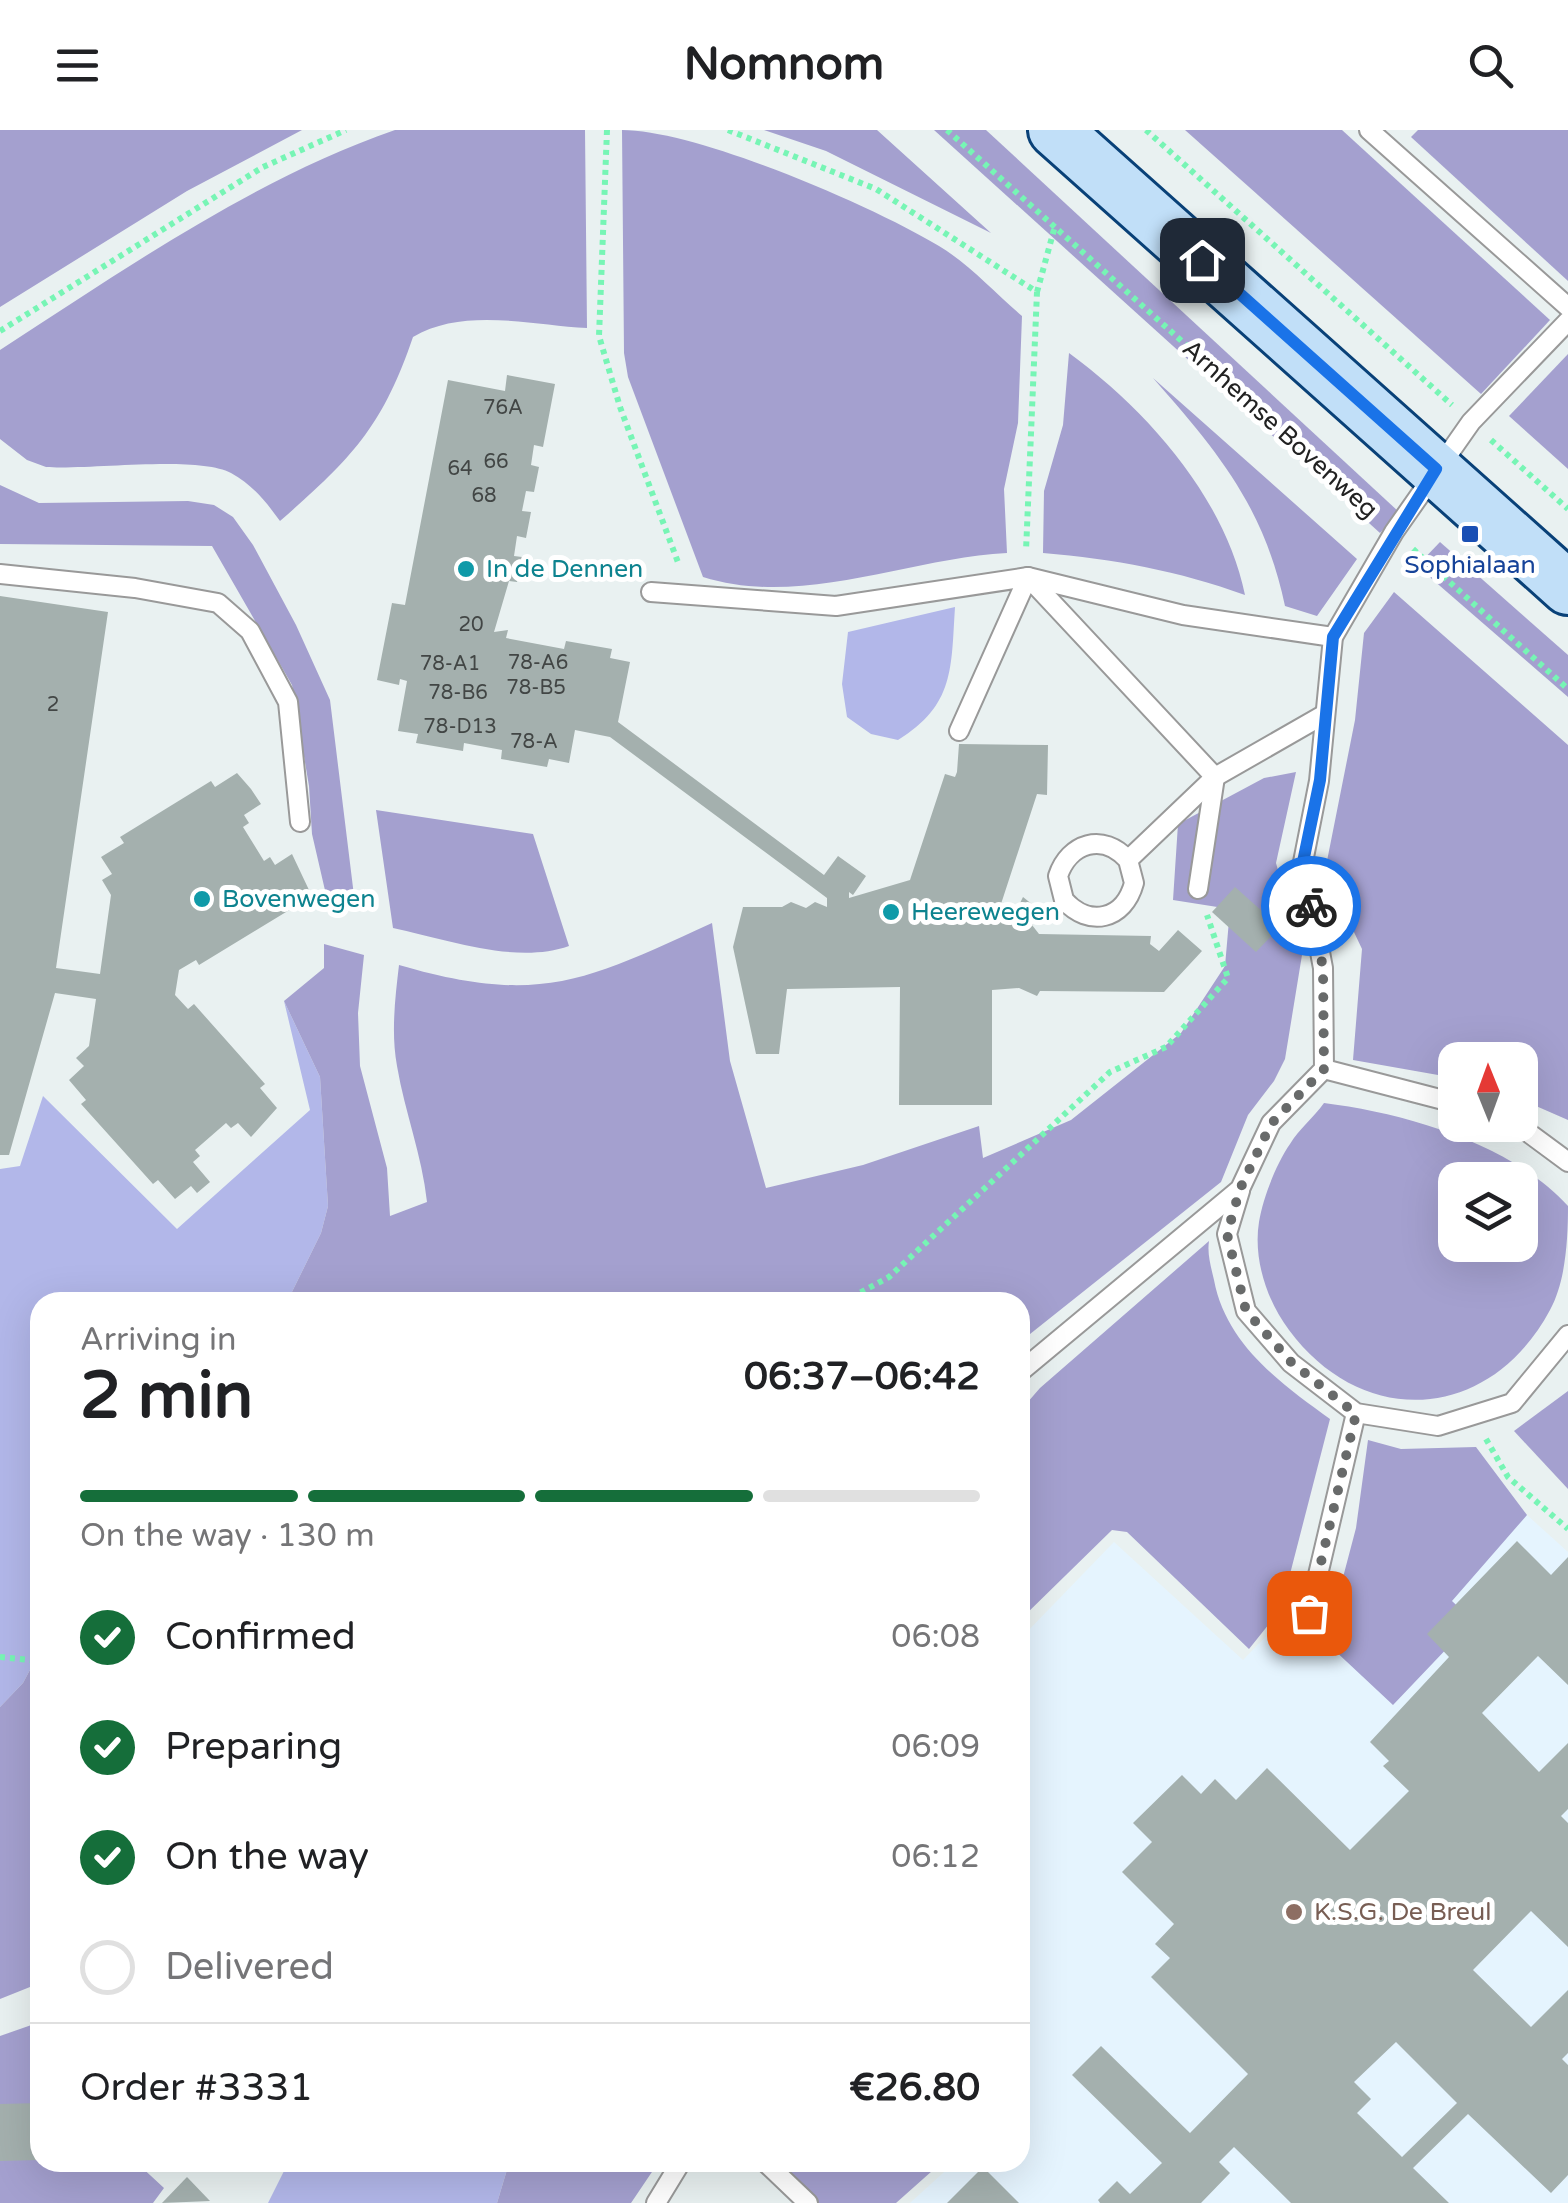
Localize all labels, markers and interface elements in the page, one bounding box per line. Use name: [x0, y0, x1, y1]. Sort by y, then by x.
icon: menu: [50, 38, 105, 93]
text: Nomnom: [684, 38, 884, 92]
icon: search: [1463, 38, 1518, 93]
pin: [1160, 218, 1245, 303]
icon: home: [1175, 233, 1230, 288]
street label: Arnhemse Bovenweg: [1176, 333, 1384, 525]
house number: 76A: [483, 396, 523, 420]
house number: 66: [483, 450, 509, 474]
house number: 64: [447, 457, 473, 481]
house number: 68: [471, 484, 497, 508]
marker: Sophialaan: [1459, 523, 1481, 545]
place label: Sophialaan: [1404, 550, 1536, 580]
place label: In de Dennen: [486, 554, 643, 584]
marker: In de Dennen: [455, 558, 477, 580]
house number: 20: [458, 613, 484, 637]
house number: 78-A6: [508, 651, 568, 675]
house number: 78-A1: [420, 652, 480, 676]
house number: 78-B5: [506, 676, 566, 700]
house number: 78-B6: [428, 681, 488, 705]
house number: 2: [47, 693, 59, 717]
house number: 78-D13: [423, 715, 497, 739]
house number: 78-A: [510, 730, 558, 754]
courier: [1261, 856, 1361, 956]
icon: bike: [1284, 879, 1339, 934]
place label: Bovenwegen: [222, 884, 375, 914]
marker: Bovenwegen: [191, 888, 213, 910]
place label: Heerewegen: [911, 897, 1060, 927]
marker: Heerewegen: [880, 901, 902, 923]
north arrow: [1438, 1042, 1538, 1142]
map controls: [1438, 1042, 1538, 1262]
button: layers: [1438, 1162, 1538, 1262]
text: Arriving in: [80, 1321, 237, 1359]
text: 06:37–06:42: [744, 1354, 980, 1400]
text: 2 min: [80, 1357, 253, 1436]
text: On the way · 130 m: [80, 1517, 375, 1555]
pin: [1267, 1571, 1352, 1656]
icon: bag: [1282, 1586, 1337, 1641]
icon: check: [80, 1610, 135, 1665]
text: Confirmed: [165, 1614, 356, 1660]
text: 06:08: [891, 1618, 980, 1656]
icon: check: [80, 1720, 135, 1775]
text: Preparing: [165, 1724, 342, 1770]
text: 06:09: [891, 1728, 980, 1766]
icon: check: [80, 1830, 135, 1885]
text: On the way: [165, 1834, 369, 1880]
text: 06:12: [891, 1838, 980, 1876]
place label: K.S.G. De Breul: [1314, 1897, 1491, 1927]
marker: K.S.G. De Breul: [1283, 1901, 1305, 1923]
text: Delivered: [165, 1944, 334, 1990]
text: Order #3331: [80, 2065, 313, 2111]
text: €26.80: [849, 2065, 980, 2111]

